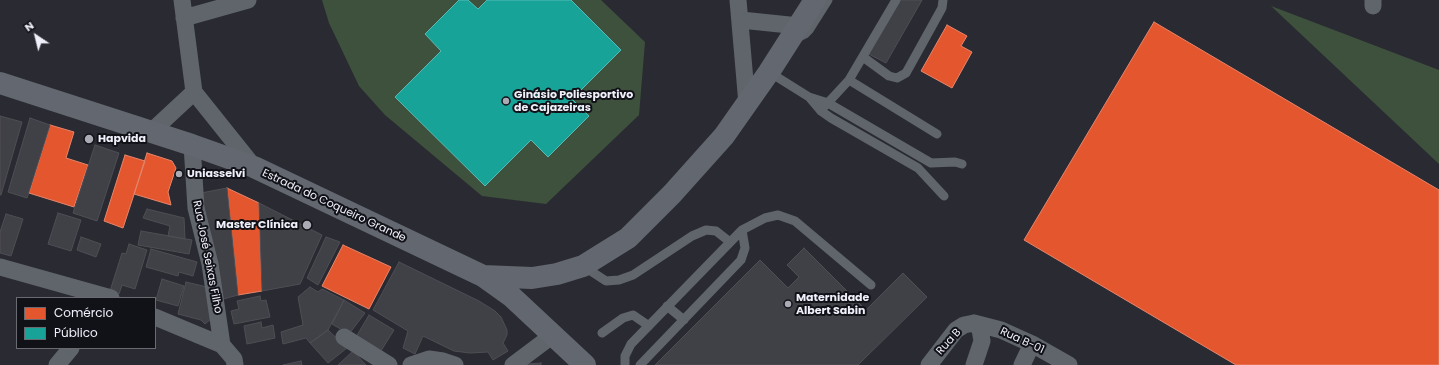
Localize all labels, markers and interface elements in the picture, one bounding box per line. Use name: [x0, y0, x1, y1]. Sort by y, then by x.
north arrow: [16, 16, 56, 56]
text: N: [21, 17, 37, 35]
place label: Ginásio Poliesportivo de Cajazeiras: [514, 88, 633, 114]
marker: Ginásio Poliesportivo de Cajazeiras: [501, 96, 511, 106]
place label: Hapvida: [98, 132, 146, 146]
marker: Hapvida: [83, 133, 95, 145]
place label: Uniasselvi: [187, 167, 245, 181]
street label: Estrada do Coqueiro Grande: [260, 167, 408, 245]
marker: Uniasselvi: [174, 169, 184, 179]
street label: Rua José Seixas Filho: [190, 199, 224, 315]
place label: Master Clínica: [216, 218, 298, 232]
marker: Master Clínica: [301, 219, 313, 231]
place label: Maternidade Albert Sabin: [796, 291, 869, 317]
legend: [16, 297, 156, 349]
marker: Maternidade Albert Sabin: [783, 299, 793, 309]
text: Comércio: [54, 304, 113, 321]
text: Público: [54, 324, 98, 341]
street label: Rua B-01: [998, 325, 1046, 357]
street label: Rua B: [934, 326, 964, 358]

